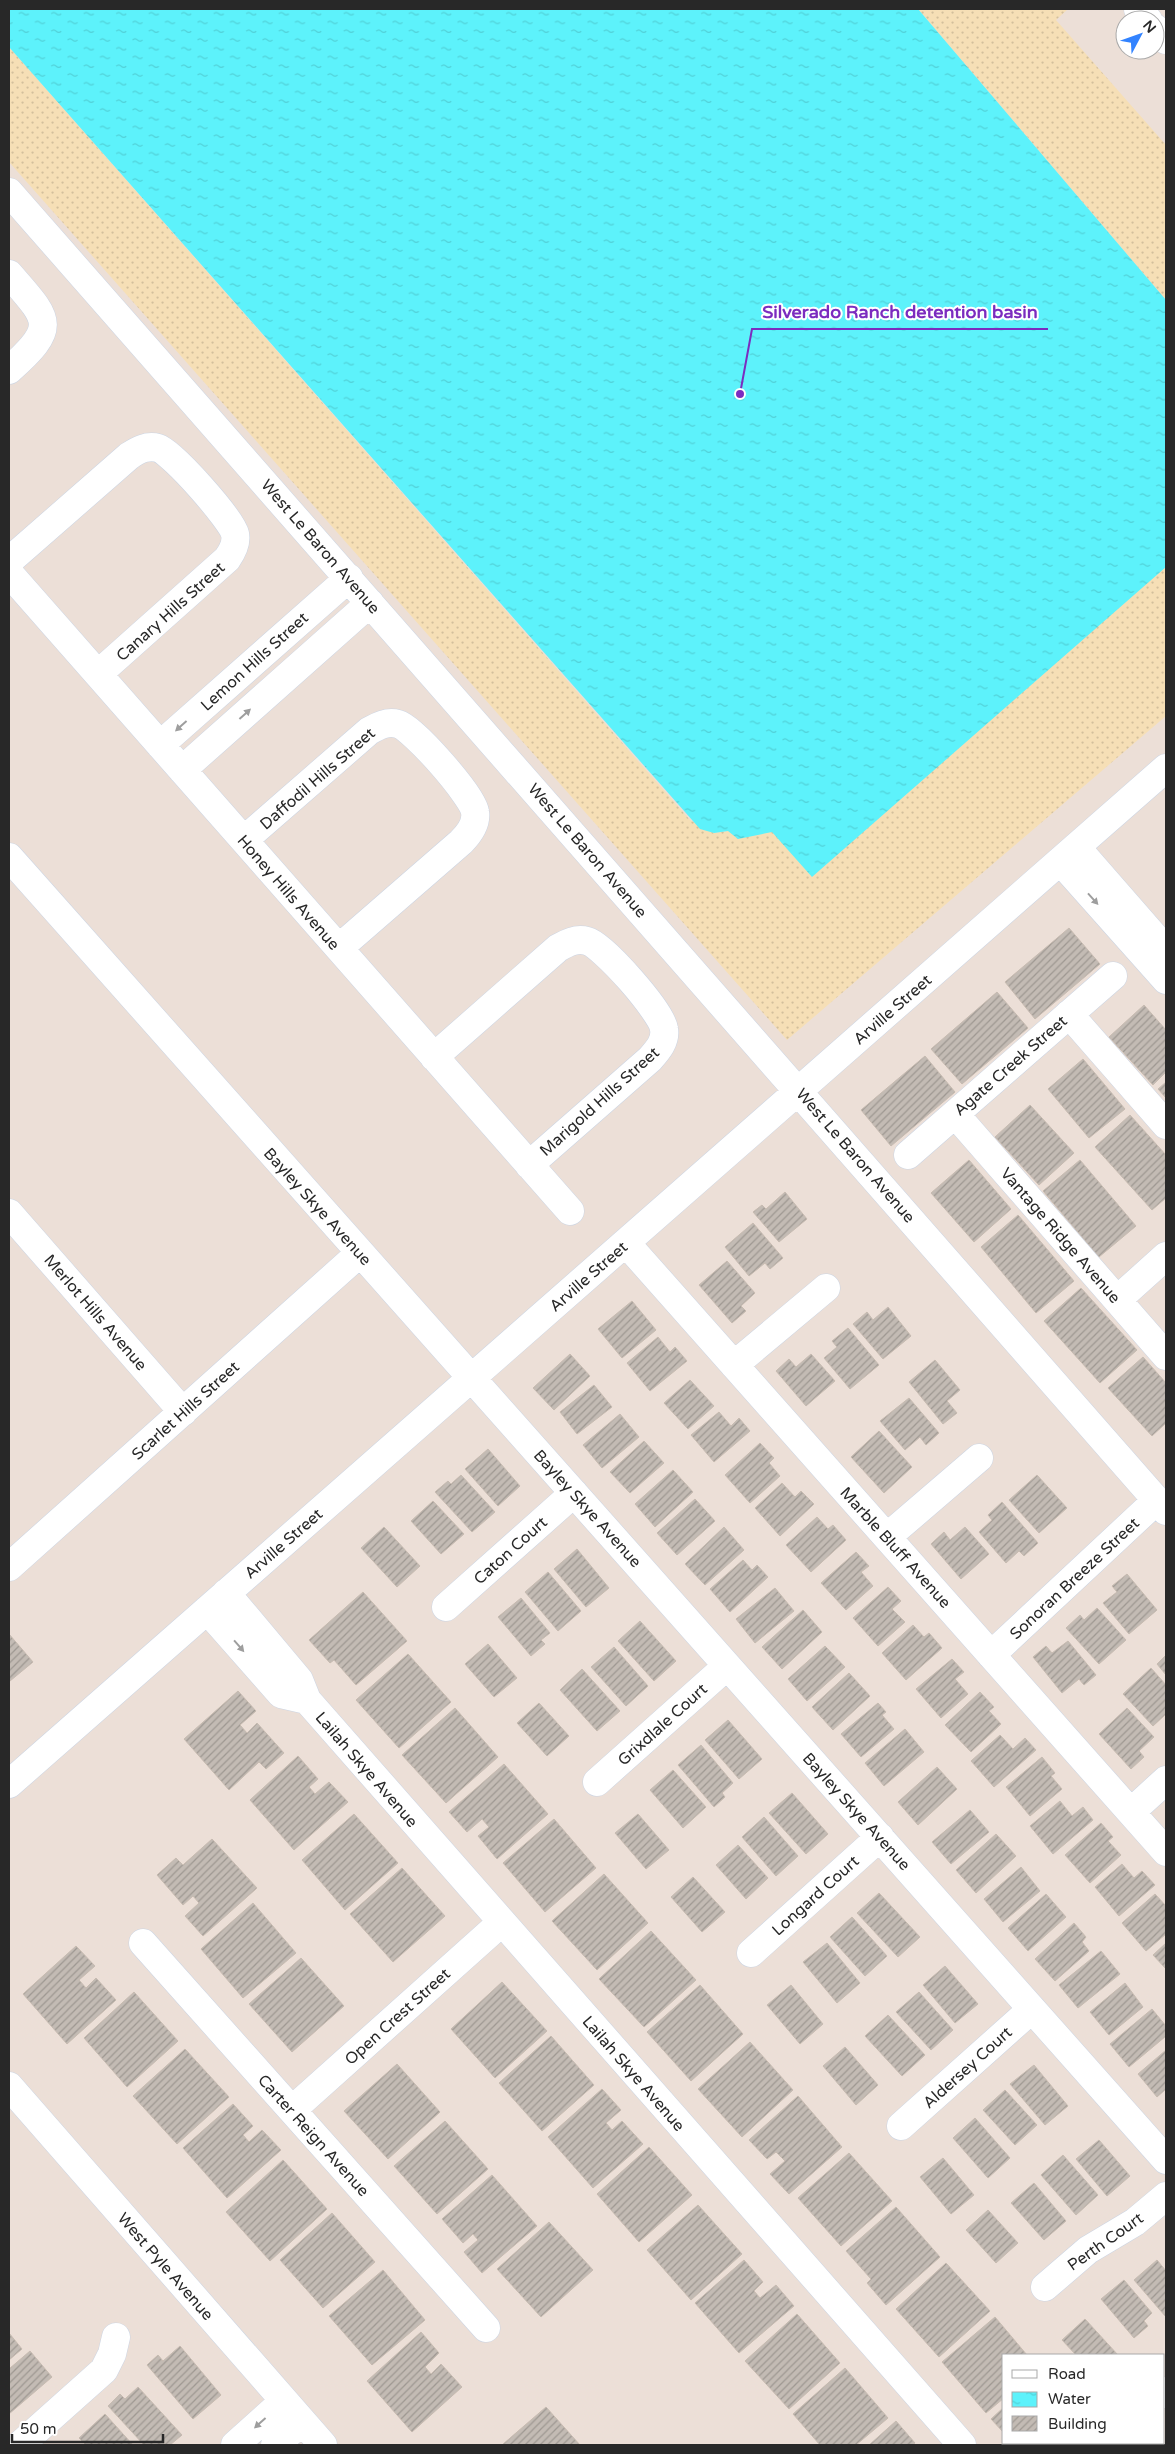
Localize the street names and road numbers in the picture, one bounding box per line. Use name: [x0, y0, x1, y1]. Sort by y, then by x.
street label: West Le Baron Avenue: [256, 475, 384, 618]
street label: Canary Hills Street: [112, 558, 229, 666]
street label: Lemon Hills Street: [197, 608, 313, 715]
street label: Daffodil Hills Street: [256, 723, 379, 834]
street label: West Le Baron Avenue: [523, 779, 651, 922]
street label: Honey Hills Avenue: [233, 831, 344, 954]
street label: Arville Street: [849, 970, 936, 1049]
street label: Agate Creek Street: [950, 1011, 1071, 1120]
street label: Marigold Hills Street: [536, 1043, 664, 1161]
street label: West Le Baron Avenue: [791, 1084, 919, 1227]
street label: Bayley Skye Avenue: [259, 1144, 375, 1270]
street label: Vantage Ridge Avenue: [996, 1164, 1125, 1308]
street label: Arville Street: [545, 1237, 632, 1316]
street label: Merlot Hills Avenue: [39, 1251, 151, 1375]
street label: Scarlet Hills Street: [128, 1357, 244, 1464]
street label: Bayley Skye Avenue: [529, 1446, 645, 1572]
street label: Marble Bluff Avenue: [836, 1483, 955, 1612]
street label: Arville Street: [240, 1504, 327, 1583]
street label: Caton Court: [470, 1512, 552, 1589]
street label: Sonoran Breeze Street: [1006, 1513, 1144, 1644]
street label: Grixdlale Court: [614, 1679, 712, 1770]
street label: Lailah Skye Avenue: [311, 1708, 422, 1831]
street label: Bayley Skye Avenue: [798, 1749, 914, 1875]
street label: Longard Court: [768, 1851, 863, 1940]
street label: Open Crest Street: [341, 1964, 455, 2070]
street label: Lailah Skye Avenue: [578, 2012, 689, 2135]
street label: Aldersey Court: [919, 2022, 1016, 2113]
street label: Carter Reign Avenue: [253, 2071, 373, 2201]
street label: Perth Court: [1064, 2208, 1147, 2275]
street label: West Pyle Avenue: [113, 2209, 217, 2325]

